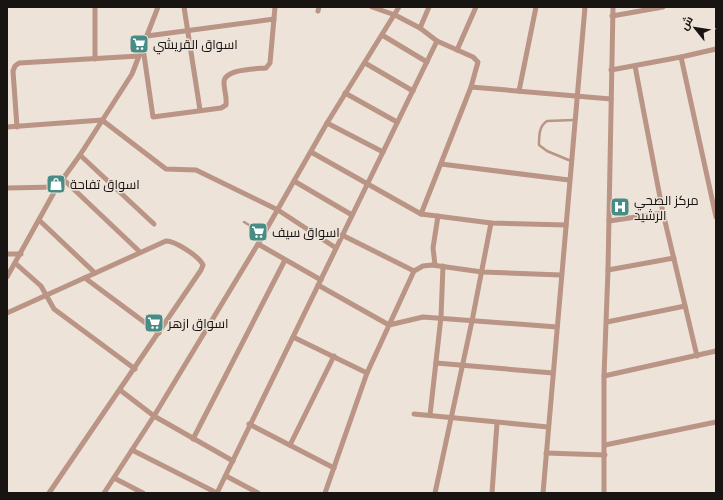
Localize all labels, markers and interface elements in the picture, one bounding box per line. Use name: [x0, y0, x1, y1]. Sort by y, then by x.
north arrow: [675, 8, 715, 48]
text: ش: [678, 14, 696, 33]
supermarket icon: اسواق القريشي: [128, 33, 150, 55]
place label: اسواق القريشي: [153, 37, 238, 55]
shop icon: اسواق تفاحة: [45, 173, 67, 195]
place label: اسواق تفاحة: [70, 177, 140, 192]
place label: مركز الصحي الرشيد: [634, 193, 699, 223]
hospital icon: مركز الصحي الرشيد: [609, 196, 631, 218]
supermarket icon: اسواق سيف: [247, 221, 269, 243]
place label: اسواق سيف: [272, 225, 340, 240]
supermarket icon: اسواق ازهر: [143, 312, 165, 334]
place label: اسواق ازهر: [167, 316, 229, 331]

